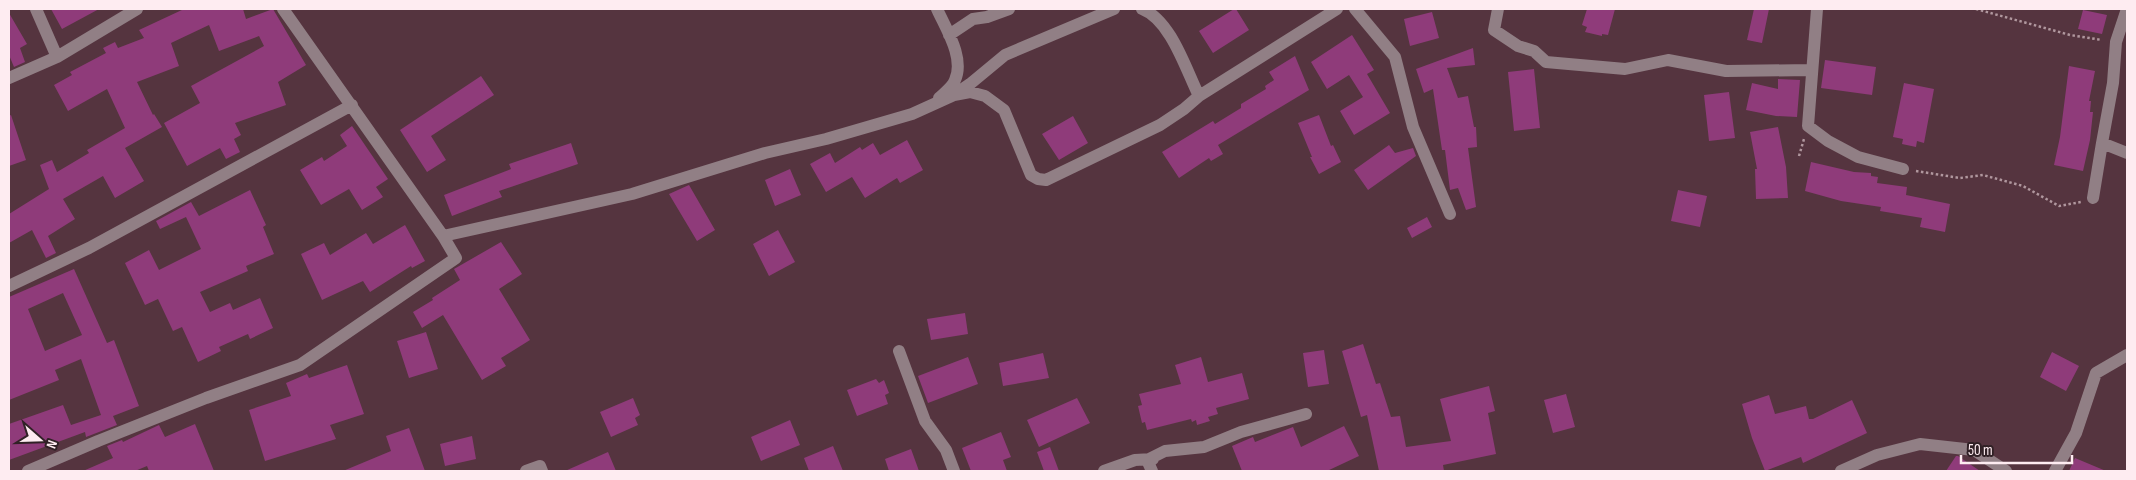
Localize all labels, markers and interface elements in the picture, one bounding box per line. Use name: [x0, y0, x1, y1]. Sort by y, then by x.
north arrow: [15, 415, 65, 465]
scale bar: [1961, 432, 2072, 464]
text: N: [42, 438, 61, 451]
text: 50 m: [1968, 441, 1993, 460]

